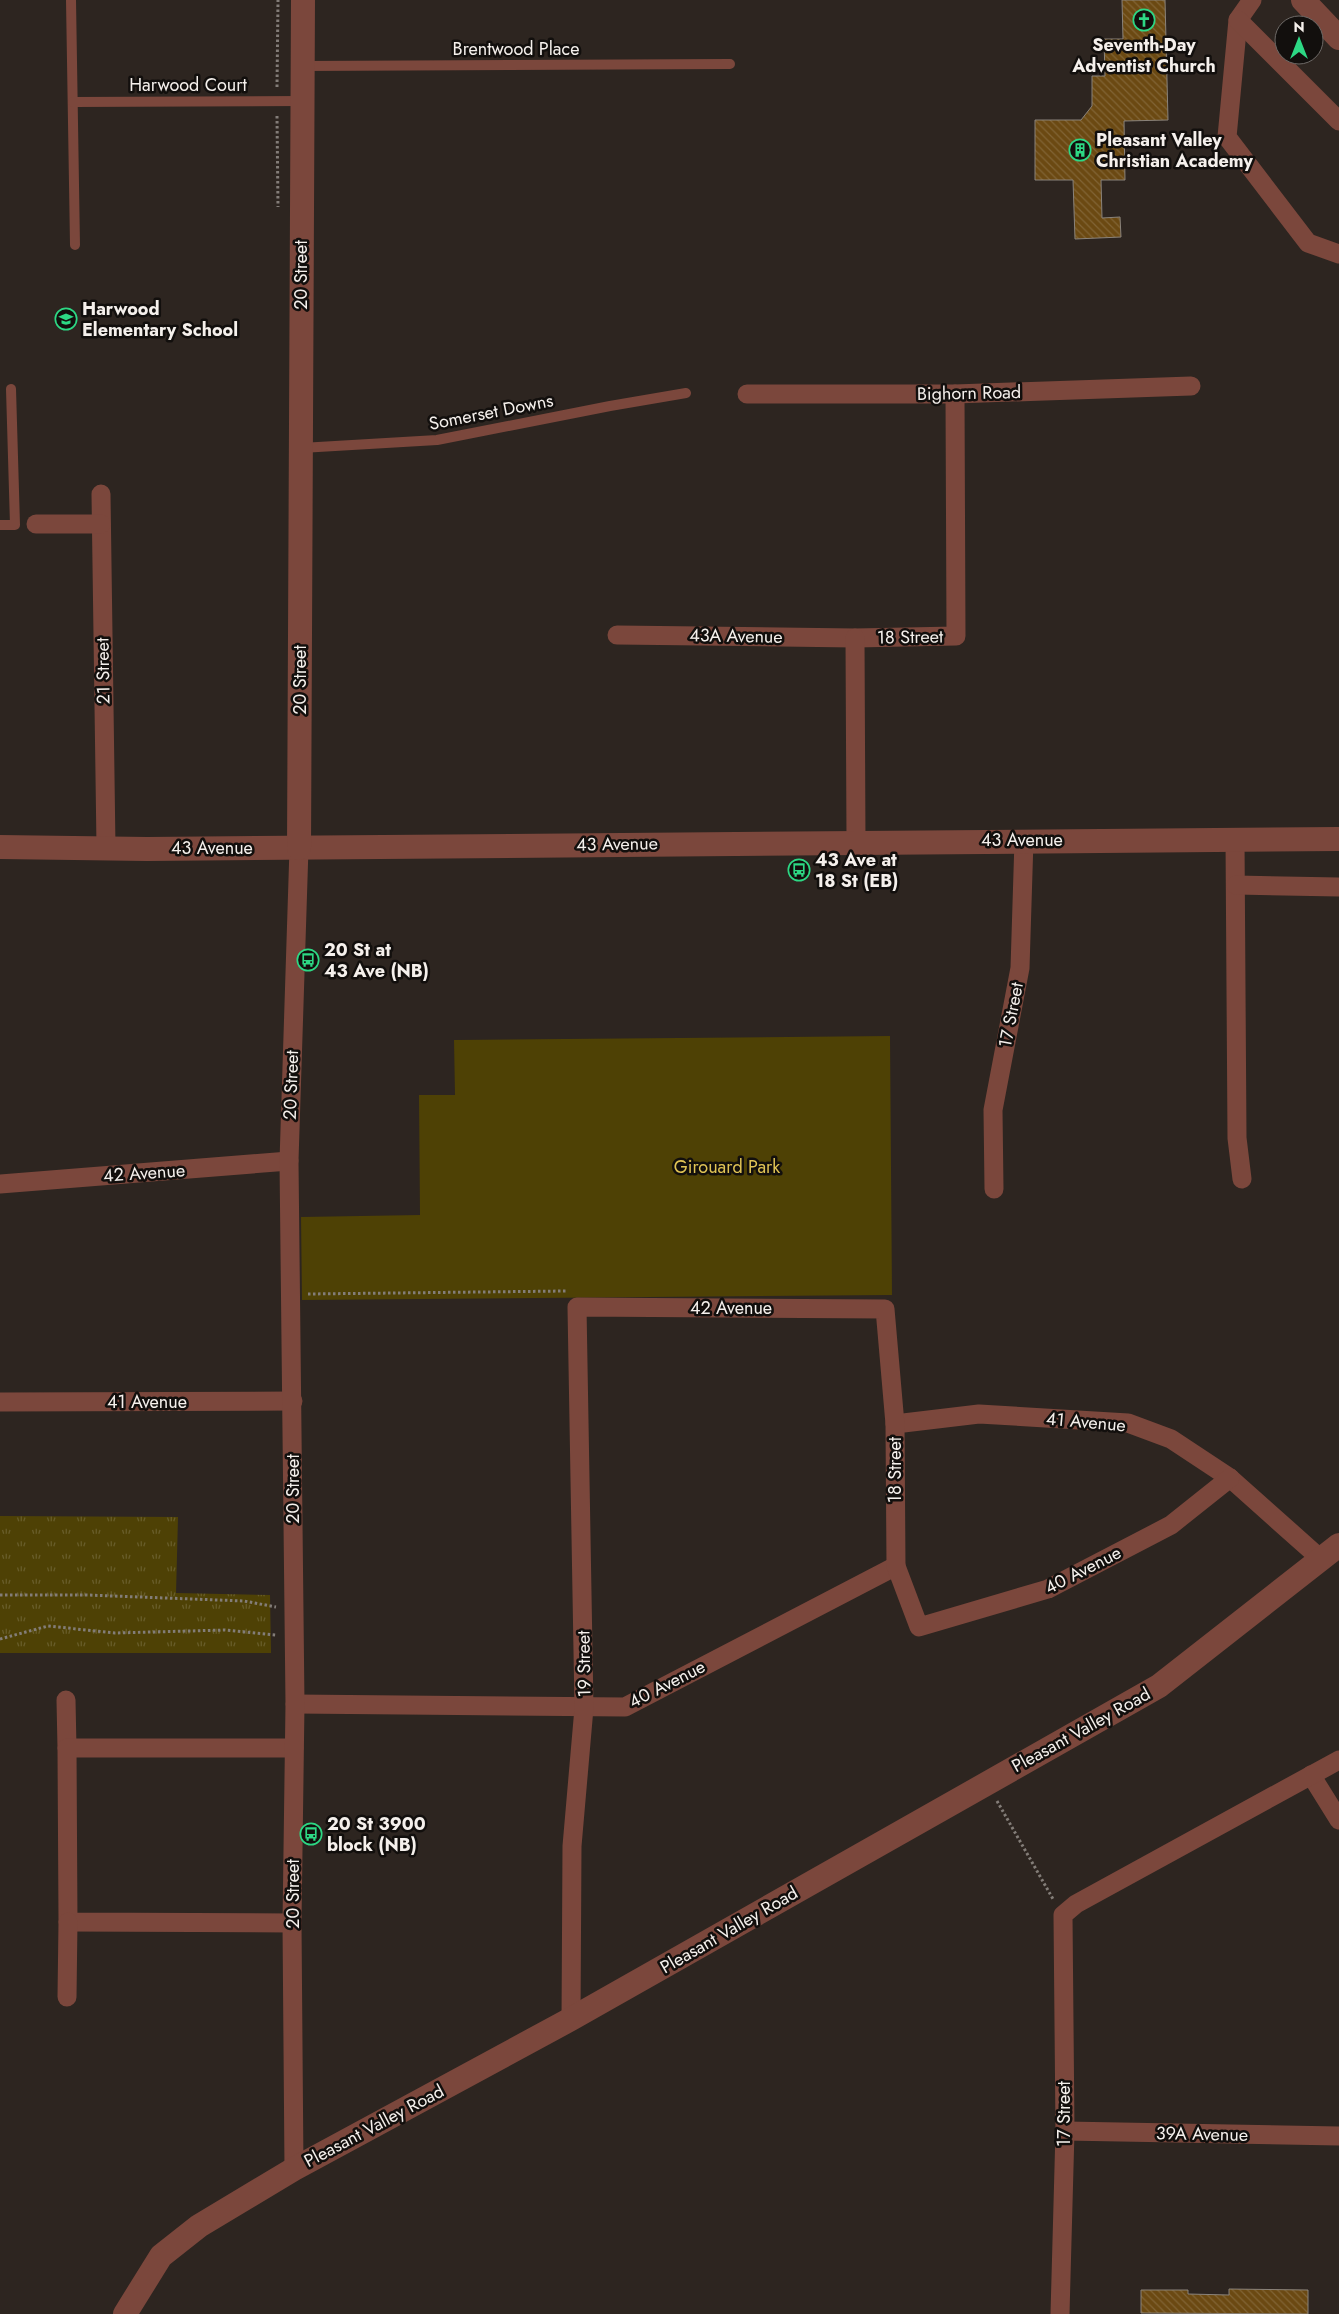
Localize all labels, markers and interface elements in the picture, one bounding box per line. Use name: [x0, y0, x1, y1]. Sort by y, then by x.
church icon: Seventh-Day Adventist Church: [1132, 8, 1156, 32]
north arrow: [1274, 15, 1324, 65]
text: N: [1293, 17, 1305, 37]
place label: Seventh-Day Adventist Church: [1071, 32, 1216, 79]
street label: Brentwood Place: [453, 36, 579, 62]
street label: Harwood Court: [129, 72, 247, 98]
place label: Pleasant Valley Christian Academy: [1096, 127, 1253, 174]
building icon: Pleasant Valley Christian Academy: [1068, 138, 1092, 162]
street label: 20 Street: [288, 240, 314, 310]
place label: Harwood Elementary School: [82, 296, 238, 343]
school or university icon: Harwood Elementary School: [54, 307, 78, 331]
street label: Bighorn Road: [917, 379, 1021, 407]
street label: Somerset Downs: [427, 387, 555, 437]
street label: 43A Avenue: [689, 622, 783, 650]
street label: 18 Street: [877, 623, 944, 651]
street label: 21 Street: [89, 637, 117, 705]
street label: 20 Street: [287, 645, 313, 715]
street label: 43 Avenue: [981, 827, 1063, 853]
street label: 43 Avenue: [576, 830, 658, 858]
street label: 43 Avenue: [171, 835, 253, 861]
place label: 43 Ave at 18 St (EB): [815, 847, 898, 894]
bus stop icon: 43 Ave at 18 St (EB): [787, 858, 811, 882]
place label: 20 St at 43 Ave (NB): [324, 937, 429, 984]
bus stop icon: 20 St at 43 Ave (NB): [296, 948, 320, 972]
street label: 17 Street: [992, 980, 1030, 1050]
street label: 20 Street: [277, 1049, 305, 1120]
park label: Girouard Park: [674, 1154, 780, 1180]
street label: 42 Avenue: [102, 1157, 186, 1189]
street label: 42 Avenue: [690, 1295, 772, 1321]
street label: 41 Avenue: [107, 1389, 187, 1415]
street label: 41 Avenue: [1045, 1406, 1127, 1438]
street label: 18 Street: [882, 1436, 908, 1503]
street label: 20 Street: [280, 1454, 306, 1524]
street label: 40 Avenue: [1040, 1540, 1126, 1600]
street label: 19 Street: [570, 1630, 598, 1698]
street label: 40 Avenue: [624, 1654, 710, 1714]
street label: Pleasant Valley Road: [1007, 1681, 1155, 1779]
place label: 20 St 3900 block (NB): [327, 1811, 426, 1858]
bus stop icon: 20 St 3900 block (NB): [299, 1822, 323, 1846]
street label: 20 Street: [280, 1859, 306, 1929]
street label: Pleasant Valley Road: [655, 1880, 803, 1980]
street label: Pleasant Valley Road: [299, 2078, 449, 2174]
street label: 17 Street: [1051, 2080, 1077, 2147]
street label: 39A Avenue: [1156, 2120, 1248, 2148]

